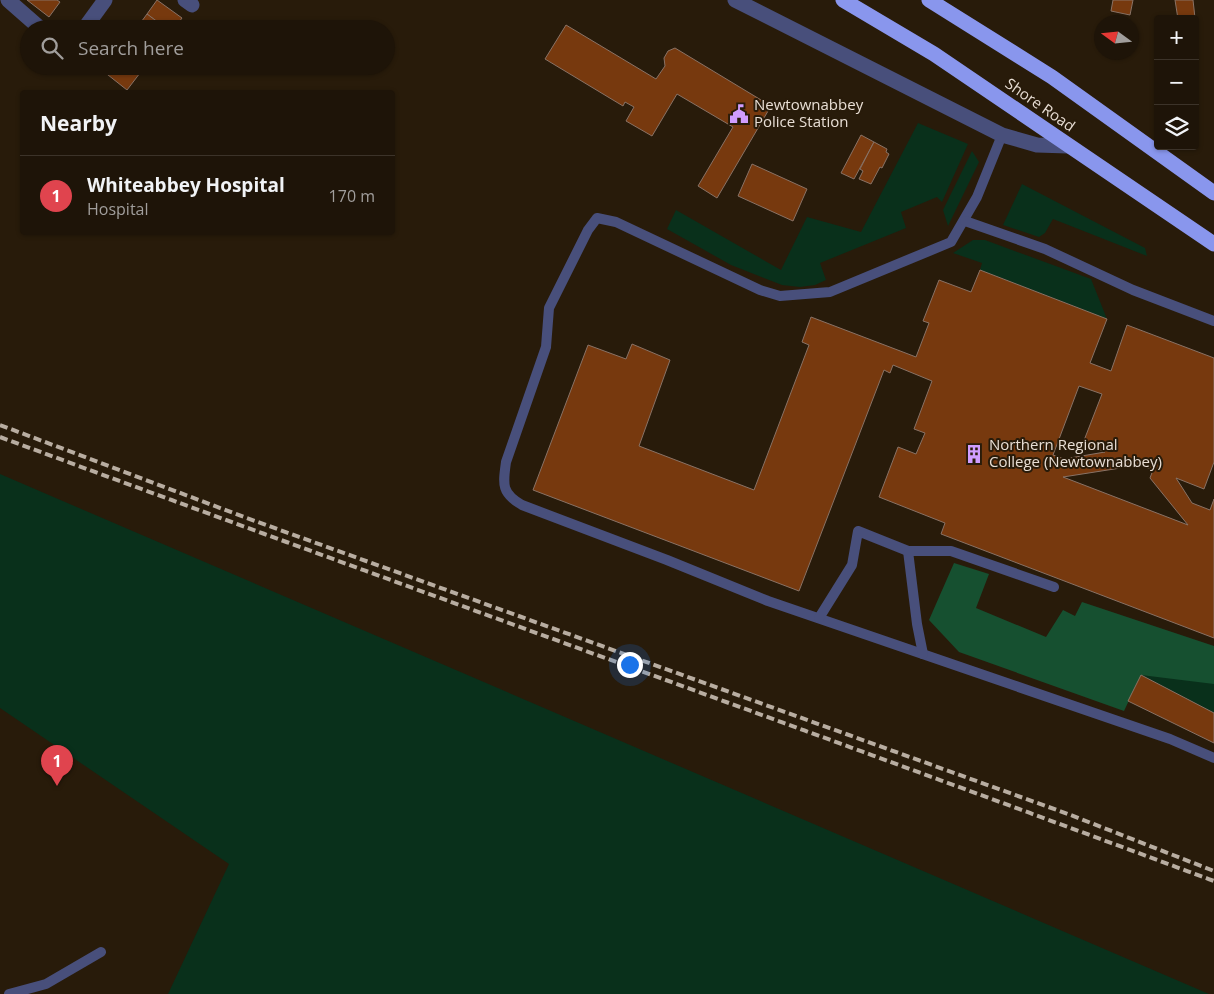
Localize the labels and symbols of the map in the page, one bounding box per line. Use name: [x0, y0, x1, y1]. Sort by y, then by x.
north arrow: [1094, 15, 1139, 60]
street label: Shore Road: [1002, 73, 1079, 136]
place label: Newtownabbey Police Station: [754, 94, 864, 131]
public building icon: Newtownabbey Police Station: [728, 103, 750, 125]
place label: Northern Regional College (Newtownabbey): [989, 434, 1162, 471]
building icon: Northern Regional College (Newtownabbey): [963, 443, 985, 465]
your location: [617, 652, 643, 678]
pin: 1: [41, 745, 73, 786]

